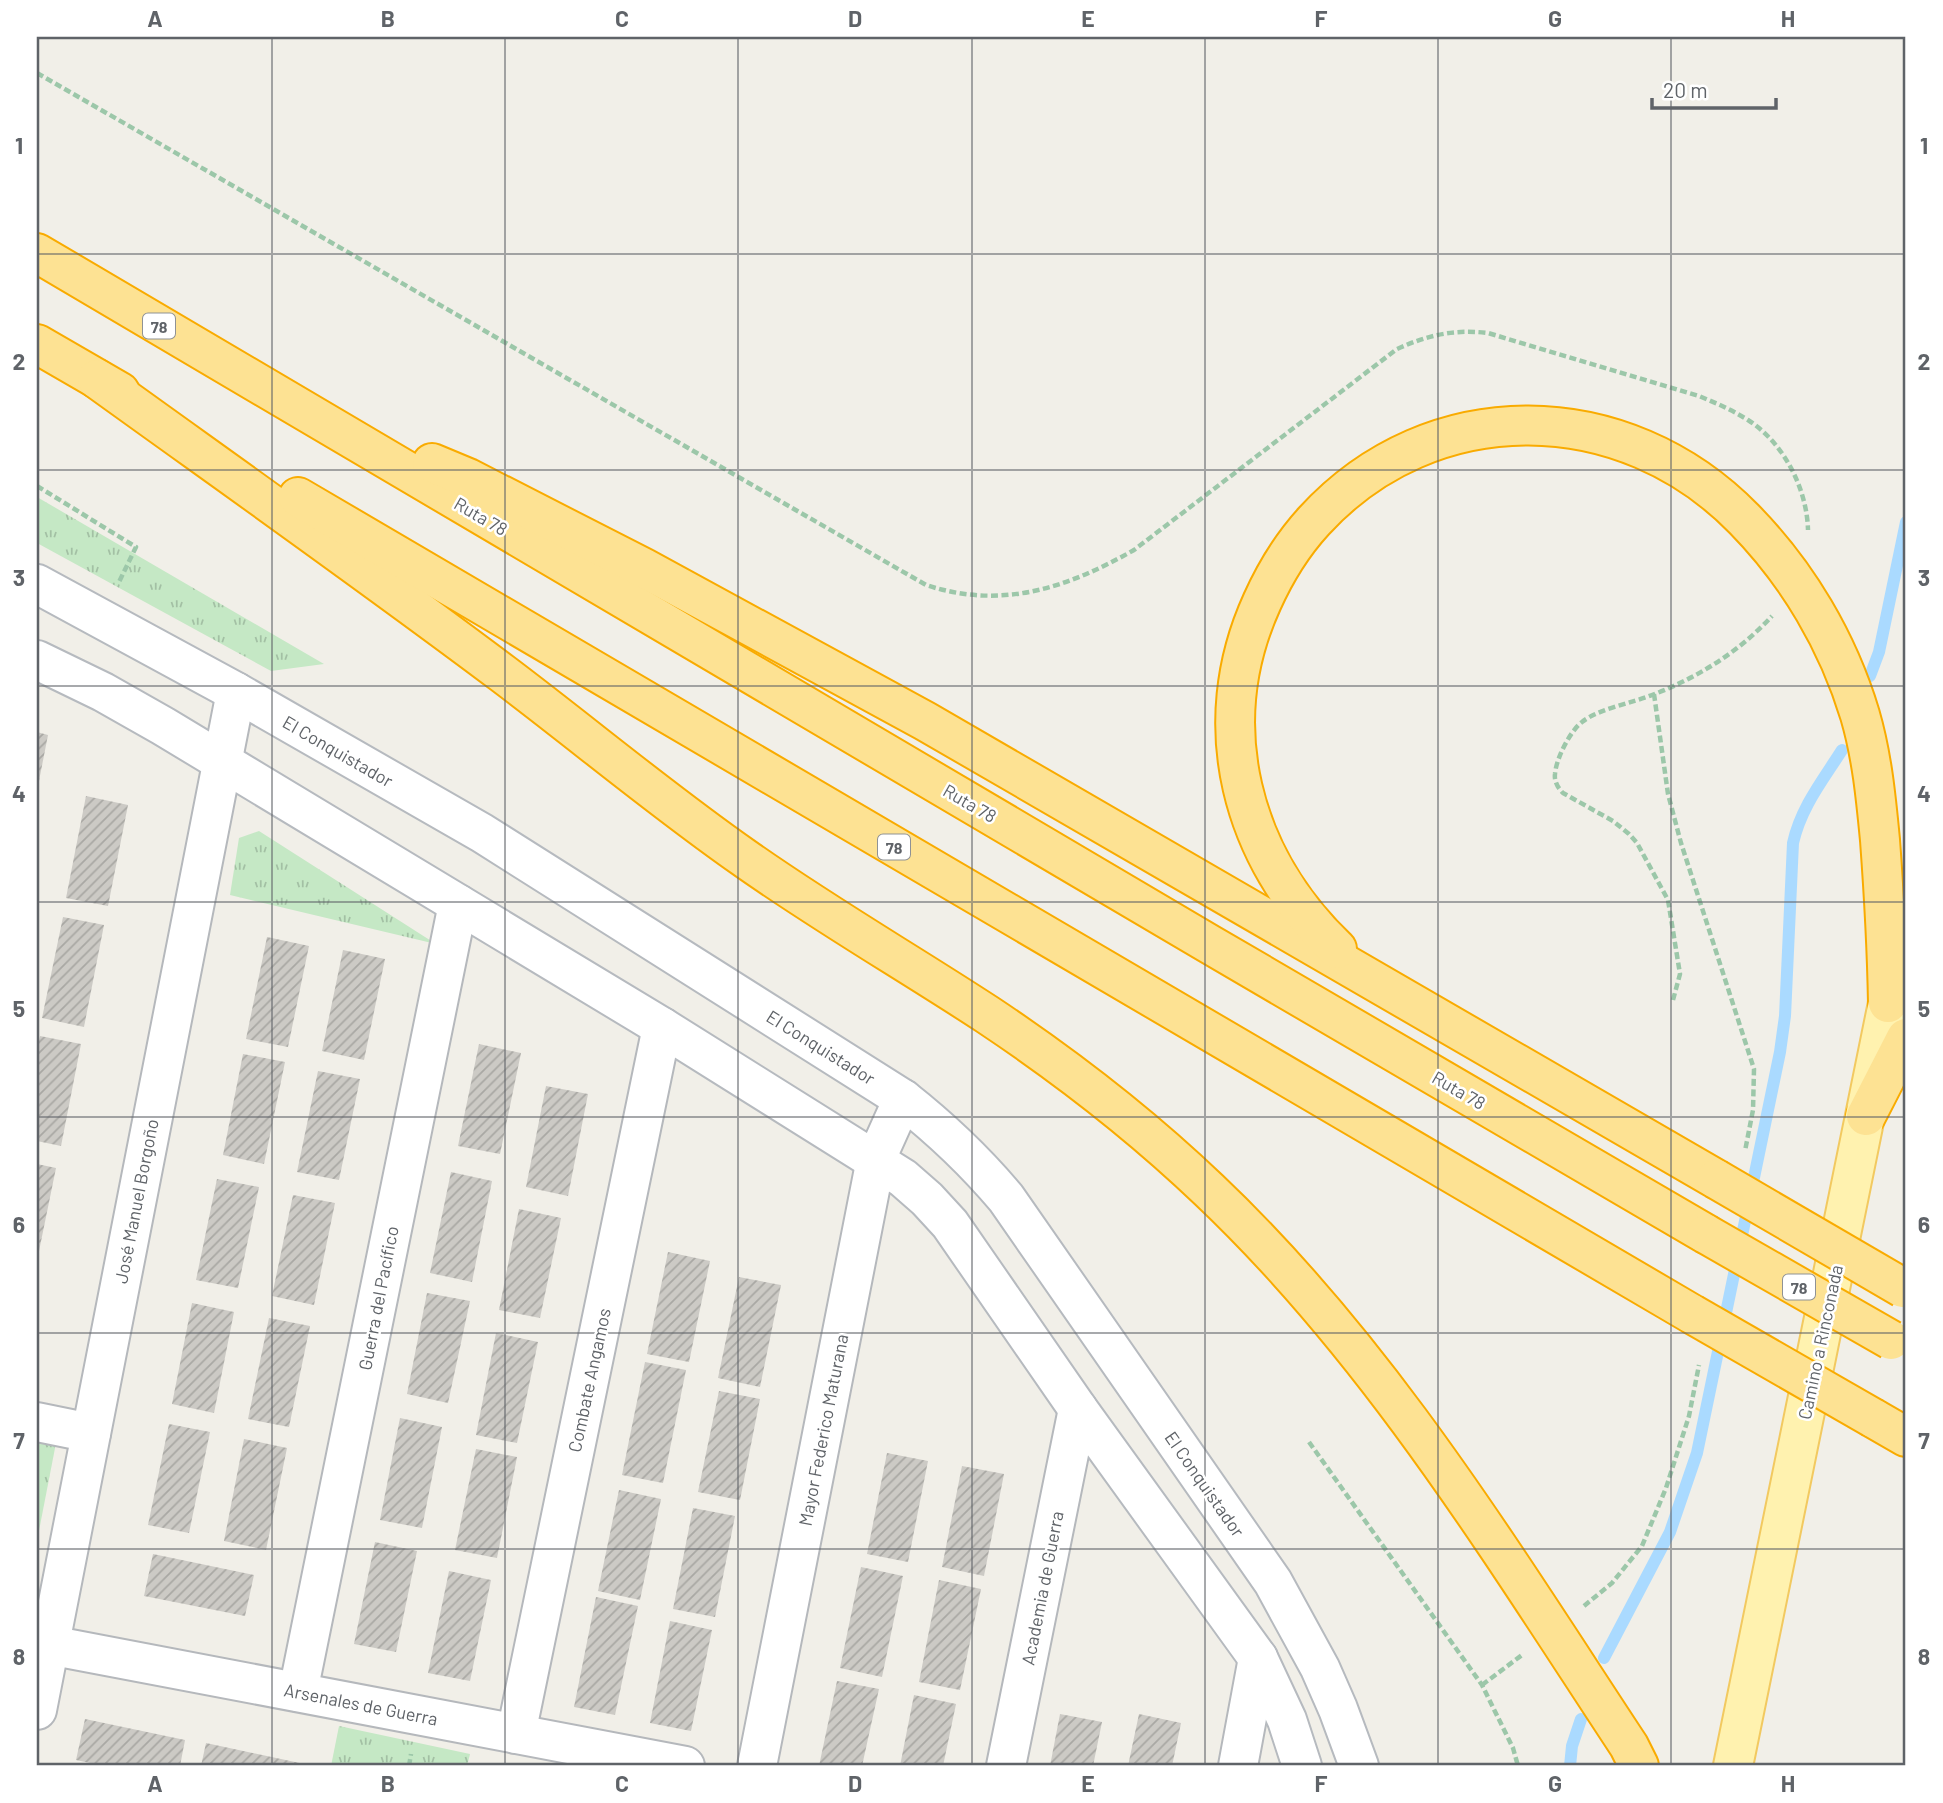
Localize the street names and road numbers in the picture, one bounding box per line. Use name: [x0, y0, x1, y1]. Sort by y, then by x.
road number: 78: [143, 314, 175, 338]
street label: Ruta 78: [450, 492, 512, 540]
street label: El Conquistador: [279, 711, 397, 792]
street label: Ruta 78: [939, 779, 1001, 827]
road number: 78: [878, 834, 910, 860]
street label: El Conquistador: [763, 1005, 880, 1089]
street label: Ruta 78: [1428, 1066, 1490, 1114]
street label: José Manuel Borgoño: [109, 1117, 163, 1285]
street label: Guerra del Pacífico: [353, 1224, 403, 1372]
street label: Camino a Rinconada: [1793, 1263, 1847, 1421]
road number: 78: [1783, 1274, 1815, 1300]
street label: Combate Angamos: [563, 1306, 615, 1454]
street label: Mayor Federico Maturana: [794, 1332, 852, 1528]
street label: El Conquistador: [1160, 1427, 1250, 1541]
street label: Academia de Guerra: [1016, 1509, 1068, 1667]
street label: Arsenales de Guerra: [282, 1678, 440, 1730]

